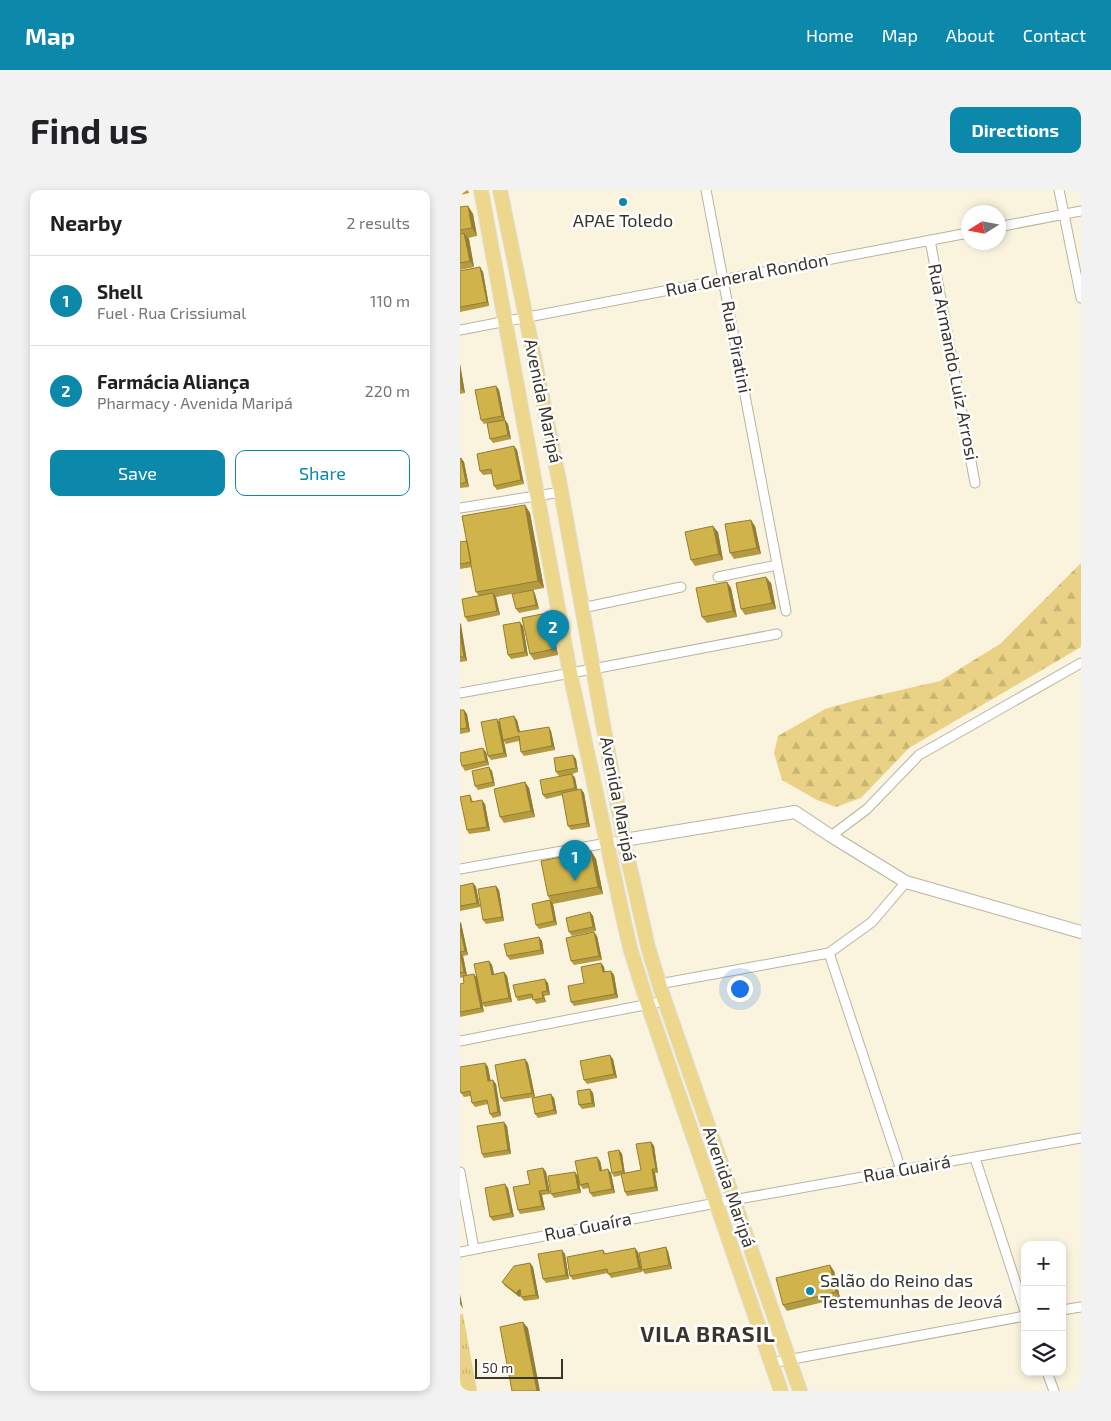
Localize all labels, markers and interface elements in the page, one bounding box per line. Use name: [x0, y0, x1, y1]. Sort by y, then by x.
text: Map: [25, 21, 75, 50]
text: Home: [806, 24, 854, 46]
text: Map: [882, 24, 918, 46]
text: About: [946, 24, 995, 46]
text: Contact: [1023, 24, 1086, 46]
button: Directions: [950, 107, 1081, 153]
text: Find us: [30, 109, 148, 151]
marker: APAE Toledo: [617, 196, 629, 208]
north arrow: [961, 205, 1006, 250]
place label: APAE Toledo: [573, 209, 673, 231]
text: Nearby: [50, 210, 122, 235]
text: 2 results: [347, 213, 410, 232]
street label: Rua General Rondon: [664, 247, 830, 301]
street label: Rua Armando Luiz Arrosi: [924, 262, 984, 462]
text: Shell: [97, 280, 143, 303]
text: 1: [63, 291, 69, 310]
text: 110 m: [370, 291, 410, 310]
street label: Rua Piratini: [717, 299, 757, 395]
text: Fuel · Rua Crissiumal: [97, 303, 246, 322]
street label: Avenida Maripá: [520, 337, 568, 465]
text: Farmácia Aliança: [97, 370, 250, 393]
text: 2: [61, 381, 71, 400]
text: 220 m: [365, 381, 410, 400]
text: Pharmacy · Avenida Maripá: [97, 393, 293, 412]
button: Save: [50, 450, 225, 496]
button: Share: [235, 450, 410, 496]
pin: 2: [537, 610, 569, 651]
street label: Avenida Maripá: [596, 734, 642, 863]
pin: 1: [559, 840, 591, 881]
your location: [727, 976, 753, 1002]
street label: Avenida Maripá: [699, 1123, 761, 1250]
street label: Rua Guairá: [861, 1150, 952, 1187]
street label: Rua Guaíra: [542, 1207, 633, 1245]
map controls: [1021, 1241, 1066, 1376]
button: +: [1021, 1241, 1066, 1286]
place label: Salão do Reino das Testemunhas de Jeová: [820, 1269, 1003, 1312]
marker: Salão do Reino das Testemunhas de Jeová: [804, 1285, 816, 1297]
button: −: [1021, 1286, 1066, 1331]
district label: VILA BRASIL: [640, 1320, 776, 1346]
button: layers: [1021, 1331, 1066, 1376]
scale bar: [475, 1356, 562, 1379]
text: 50 m: [482, 1359, 513, 1376]

